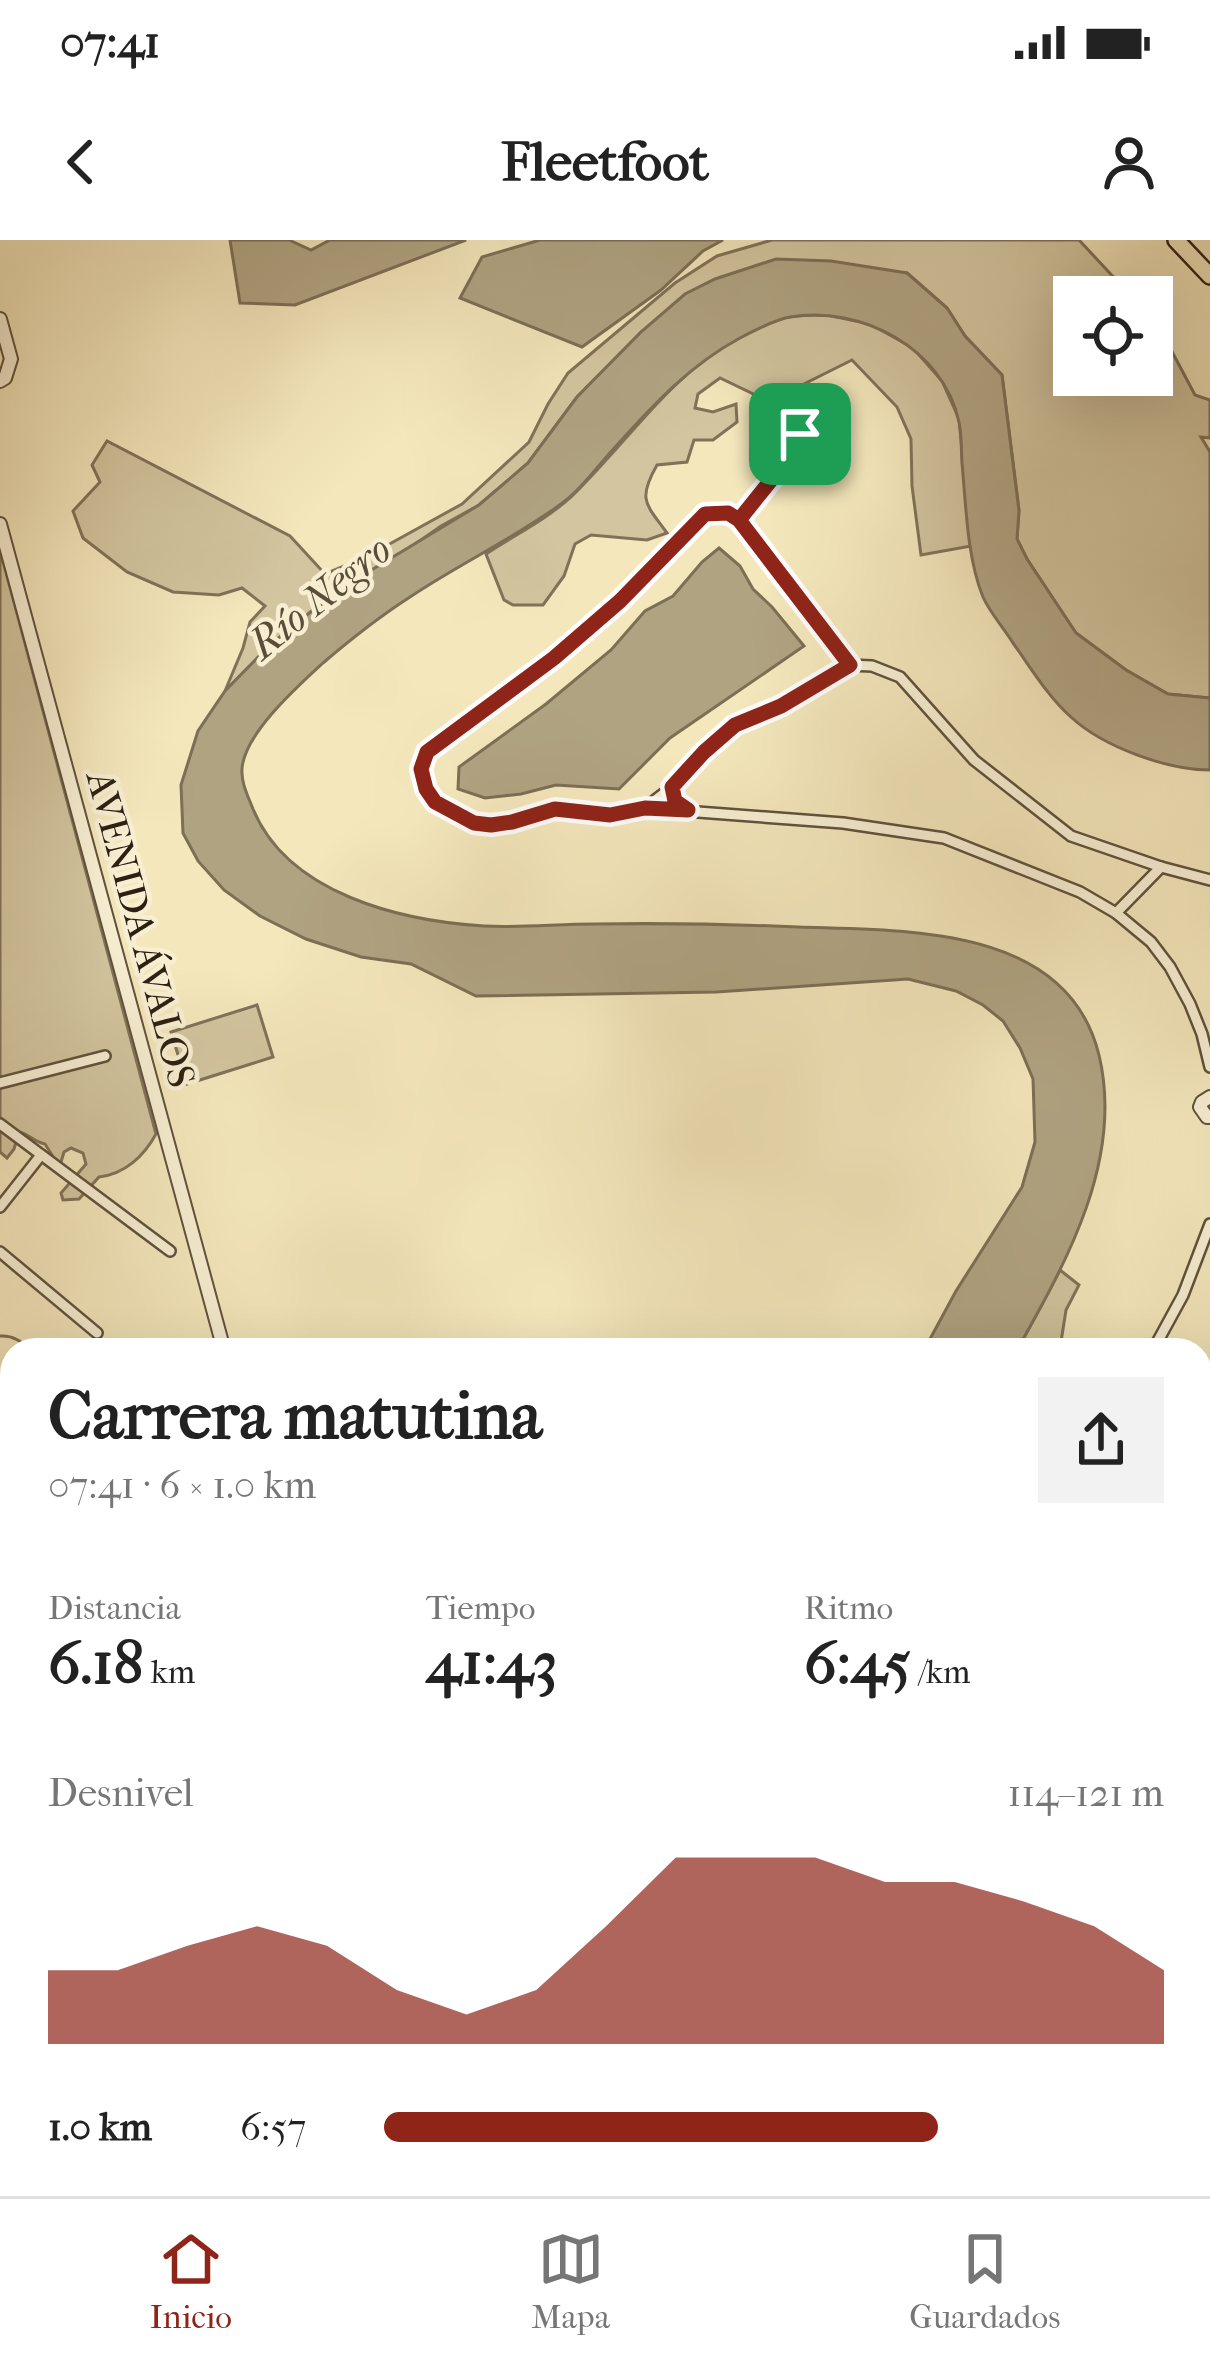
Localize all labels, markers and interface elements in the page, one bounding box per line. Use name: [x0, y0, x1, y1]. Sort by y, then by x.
text: 07:41: [60, 16, 160, 69]
icon: back: [48, 129, 114, 195]
icon: person: [1096, 129, 1162, 195]
text: Fleetfoot: [501, 131, 709, 194]
map controls: [1053, 276, 1173, 396]
button: locate: [1053, 276, 1173, 396]
pin: [749, 383, 851, 485]
icon: arrive: [767, 401, 833, 467]
water label: Río Negro: [237, 525, 401, 671]
street label: AVENIDA ÁVALOS: [76, 764, 206, 1092]
button: share: [1038, 1377, 1164, 1503]
text: Carrera matutina: [48, 1378, 542, 1455]
text: 07:41 · 6 × 1.0 km: [48, 1462, 316, 1508]
text: Distancia: [48, 1589, 181, 1628]
text: Tiempo: [426, 1589, 536, 1628]
text: Ritmo: [804, 1589, 893, 1628]
text: 6.18: [48, 1628, 144, 1699]
text: 41:43: [426, 1628, 557, 1699]
text: 6:45: [804, 1628, 911, 1699]
text: km: [144, 1653, 195, 1692]
text: /km: [911, 1653, 970, 1692]
text: Desnivel: [48, 1770, 194, 1816]
text: 114–121 m: [1007, 1770, 1164, 1816]
text: 1.0 km: [48, 2104, 152, 2150]
text: 6:57: [240, 2104, 306, 2150]
tab: Inicio: [150, 2226, 232, 2337]
tab: Mapa: [531, 2226, 610, 2337]
tab: Guardados: [909, 2226, 1060, 2337]

